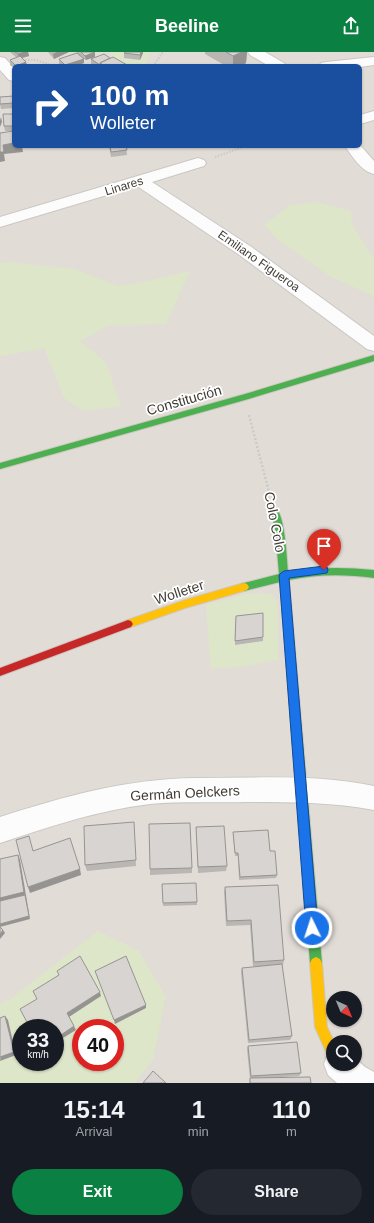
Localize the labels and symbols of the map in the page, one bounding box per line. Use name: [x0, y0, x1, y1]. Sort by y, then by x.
street label: Linares: [103, 174, 145, 198]
street label: Emiliano Figueroa: [215, 228, 303, 295]
street label: Constitución: [145, 382, 223, 418]
street label: Colo Colo: [261, 490, 289, 554]
pin: [307, 529, 341, 570]
street label: Wolleter: [152, 576, 206, 608]
street label: Germán Oelckers: [130, 782, 240, 804]
position arrow: [291, 907, 333, 949]
north arrow: [326, 991, 362, 1027]
speed limit sign: 40: [72, 1019, 124, 1071]

